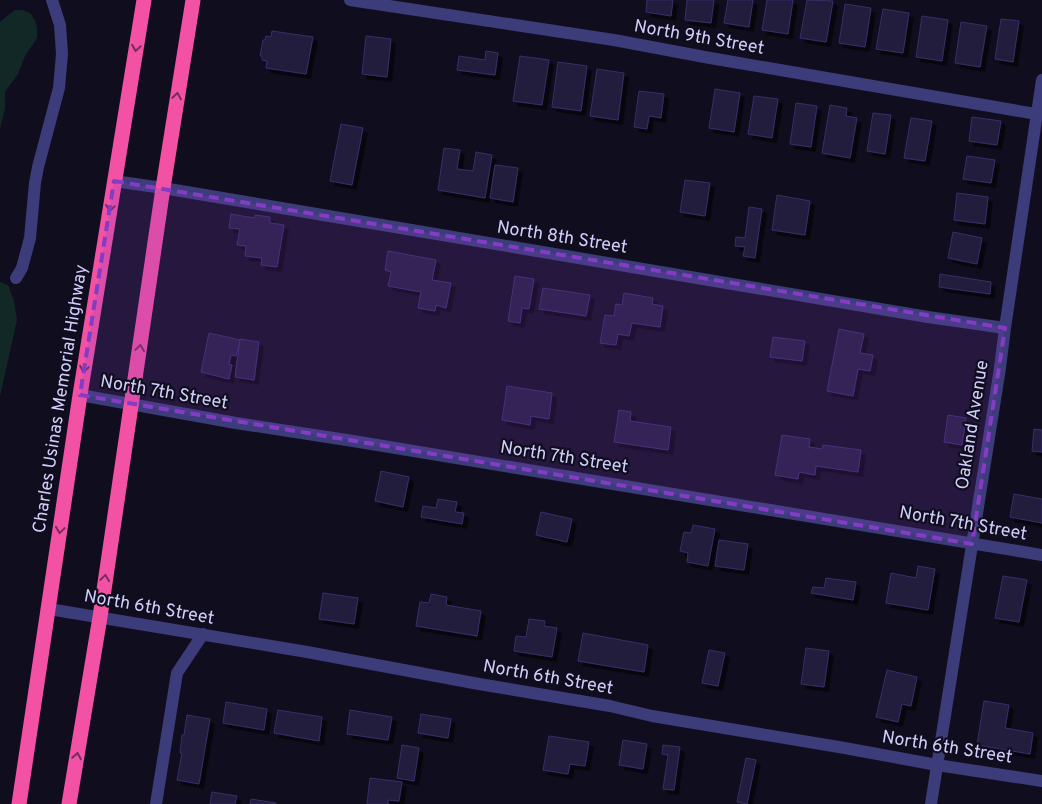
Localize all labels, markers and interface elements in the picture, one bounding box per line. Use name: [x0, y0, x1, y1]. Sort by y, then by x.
street label: North 9th Street: [632, 15, 766, 61]
one-way arrow: [132, 44, 142, 52]
one-way arrow: [172, 92, 182, 101]
one-way arrow: [105, 204, 115, 213]
street label: North 8th Street: [495, 216, 629, 260]
street label: Charles Usinas Memorial Highway: [28, 263, 94, 535]
one-way arrow: [134, 344, 144, 353]
street label: Oakland Avenue: [951, 359, 995, 491]
one-way arrow: [79, 365, 90, 373]
street label: North 7th Street: [98, 370, 230, 416]
street label: North 7th Street: [498, 437, 630, 479]
street label: North 7th Street: [897, 501, 1029, 547]
one-way arrow: [56, 525, 66, 534]
one-way arrow: [100, 574, 110, 583]
street label: North 6th Street: [82, 585, 216, 631]
street label: North 6th Street: [481, 655, 615, 701]
street label: North 6th Street: [880, 726, 1014, 770]
one-way arrow: [71, 752, 82, 760]

